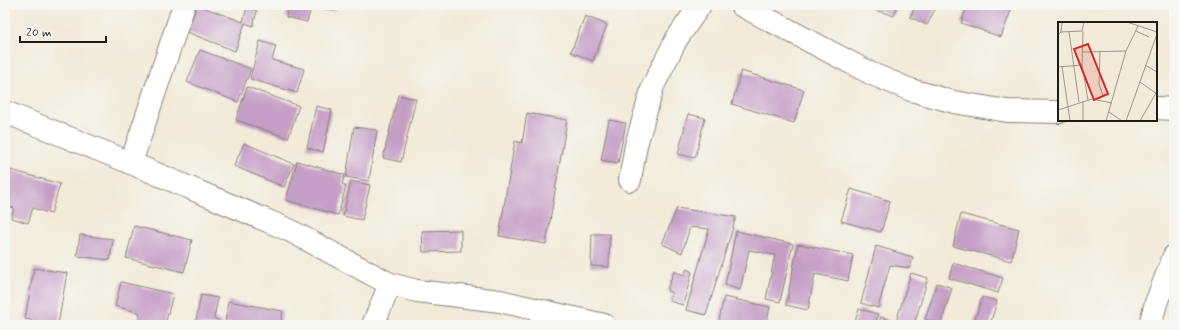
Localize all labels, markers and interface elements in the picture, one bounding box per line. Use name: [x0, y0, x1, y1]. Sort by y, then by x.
scale bar: [20, 18, 106, 44]
inset map: [1058, 22, 1157, 121]
text: 20 m: [26, 25, 52, 41]

